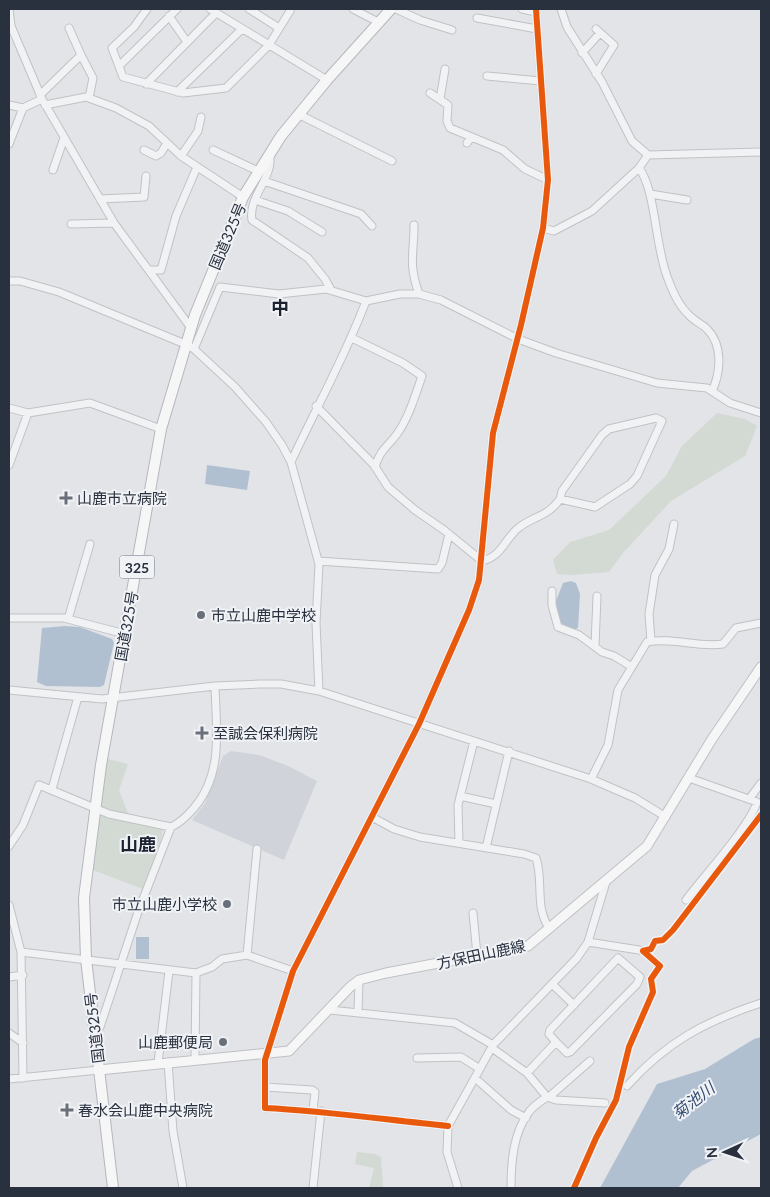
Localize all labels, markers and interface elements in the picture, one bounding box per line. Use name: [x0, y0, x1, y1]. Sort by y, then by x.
street label: 国道325号: [205, 200, 249, 272]
district label: 中: [271, 296, 289, 318]
place label: 山鹿市立病院: [77, 489, 167, 507]
marker: 山鹿市立病院: [59, 491, 73, 505]
road number: 325: [120, 556, 154, 578]
street label: 国道325号: [111, 589, 141, 663]
place label: 市立山鹿中学校: [211, 606, 316, 624]
marker: 市立山鹿中学校: [195, 609, 207, 621]
place label: 至誠会保利病院: [213, 724, 318, 742]
marker: 至誠会保利病院: [195, 726, 209, 740]
district label: 山鹿: [120, 833, 156, 855]
place label: 市立山鹿小学校: [112, 895, 217, 913]
marker: 市立山鹿小学校: [221, 898, 233, 910]
street label: 方保田山鹿線: [435, 936, 527, 972]
street label: 国道325号: [81, 992, 107, 1064]
place label: 山鹿郵便局: [138, 1033, 213, 1051]
marker: 山鹿郵便局: [217, 1036, 229, 1048]
water label: 菊池川: [668, 1077, 719, 1122]
place label: 春水会山鹿中央病院: [78, 1101, 213, 1119]
marker: 春水会山鹿中央病院: [60, 1103, 74, 1117]
north arrow: [700, 1127, 750, 1177]
text: N: [703, 1147, 720, 1159]

